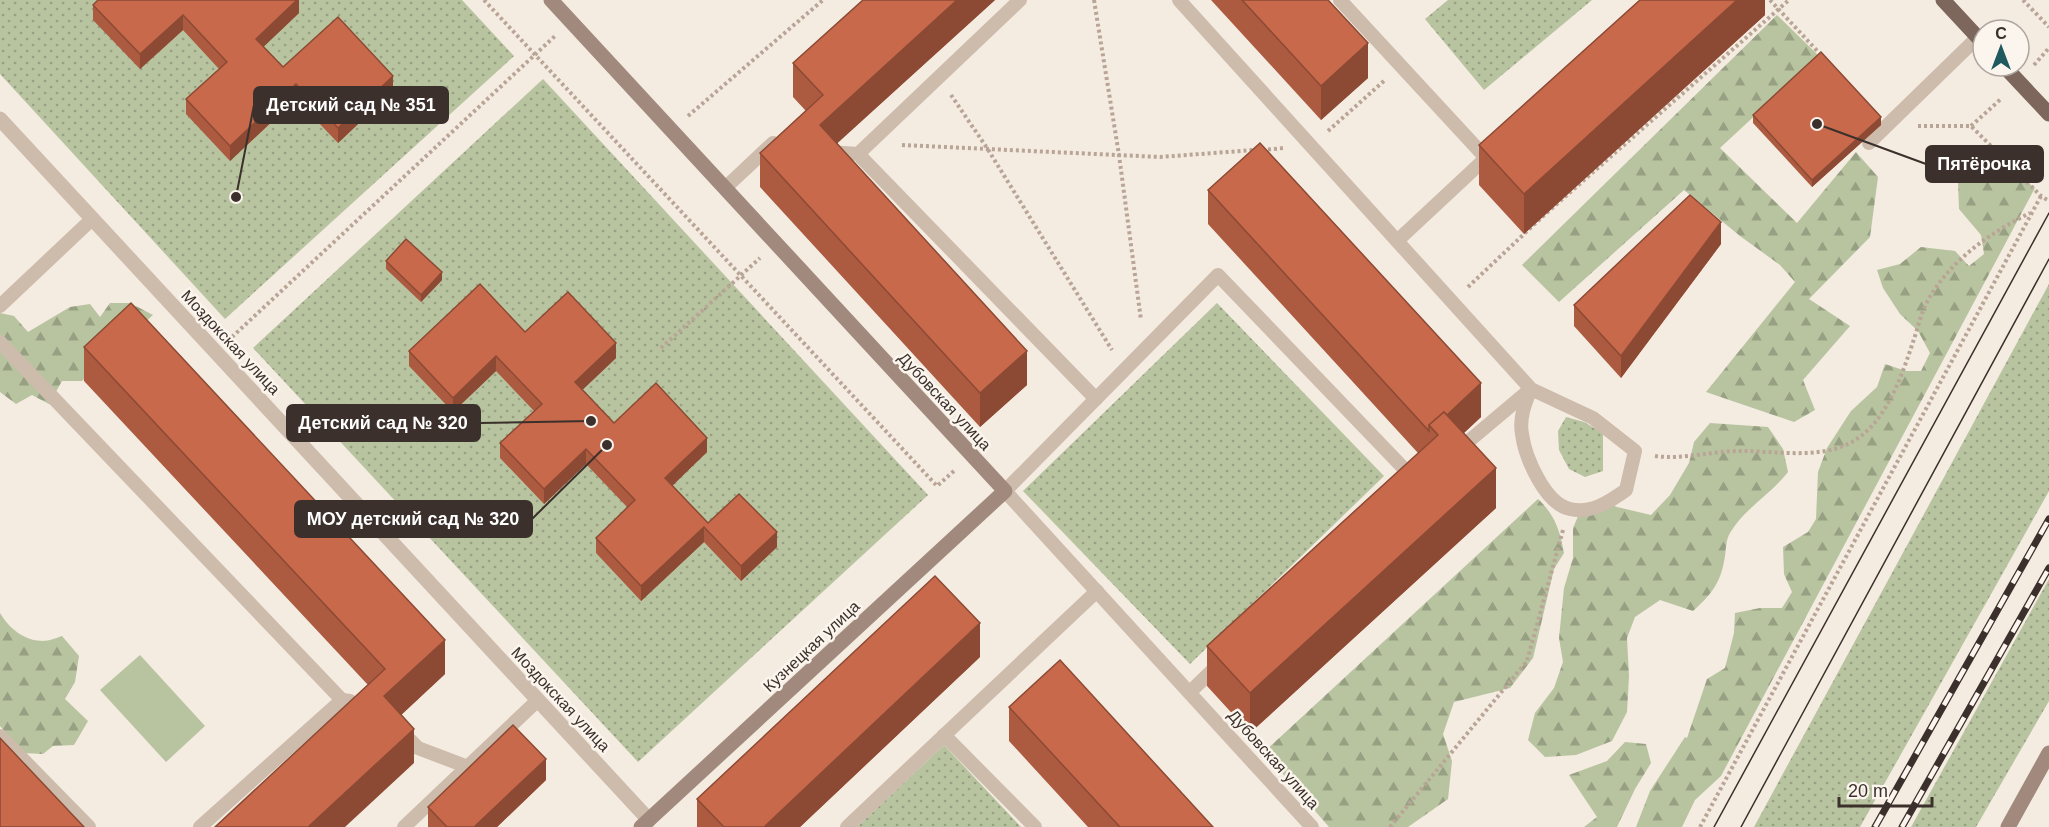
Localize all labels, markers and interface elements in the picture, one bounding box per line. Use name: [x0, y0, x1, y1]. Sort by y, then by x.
north arrow: [1971, 18, 2031, 78]
text: С: [1995, 25, 2007, 42]
callout: Детский сад № 351: [254, 87, 448, 123]
text: Детский сад № 351: [266, 95, 436, 115]
callout: Пятёрочка: [1926, 146, 2043, 182]
text: Пятёрочка: [1937, 154, 2032, 174]
street label: Моздокская улица: [178, 287, 283, 398]
street label: Дубовская улица: [895, 349, 994, 454]
callout: Детский сад № 320: [287, 405, 480, 441]
text: Детский сад № 320: [298, 413, 468, 433]
callout: МОУ детский сад № 320: [295, 501, 532, 537]
text: МОУ детский сад № 320: [307, 509, 519, 529]
street label: Кузнецкая улица: [760, 597, 863, 695]
street label: Моздокская улица: [508, 644, 613, 755]
street label: Дубовская улица: [1225, 706, 1323, 812]
scale bar: [1839, 770, 1932, 808]
text: 20 m: [1848, 781, 1888, 801]

